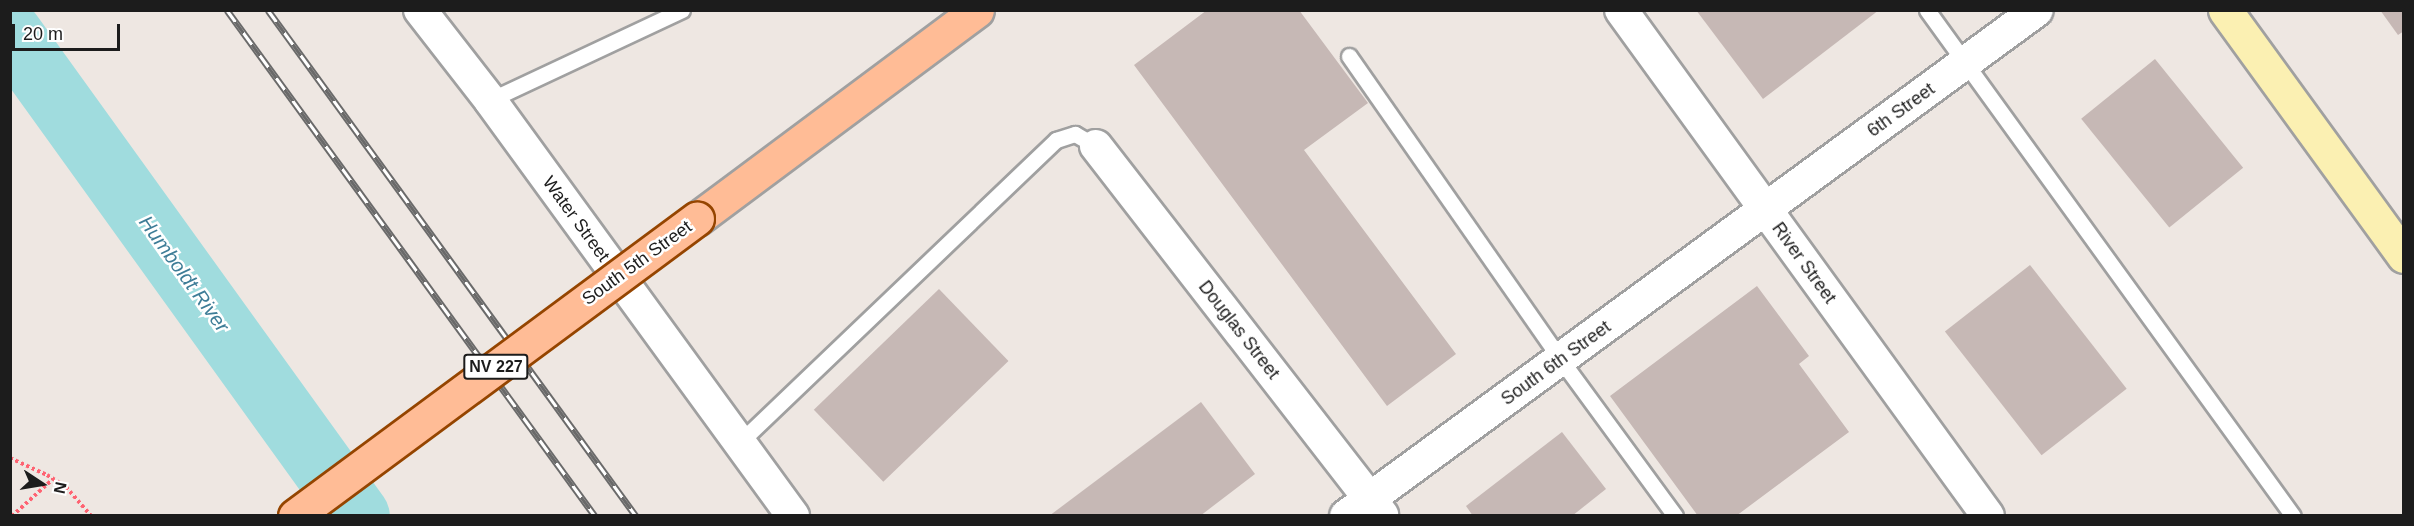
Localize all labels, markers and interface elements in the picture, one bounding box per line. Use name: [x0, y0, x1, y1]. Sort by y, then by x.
scale bar: [15, 12, 123, 50]
text: 20 m: [23, 24, 63, 44]
street label: 6th Street: [1863, 78, 1939, 142]
street label: Water Street: [538, 172, 614, 266]
water label: Humboldt River: [134, 211, 234, 337]
street label: South 5th Street: [578, 216, 696, 310]
street label: River Street: [1767, 218, 1841, 308]
street label: Douglas Street: [1194, 276, 1284, 384]
street label: South 6th Street: [1497, 316, 1615, 410]
road number: NV 227: [463, 354, 529, 380]
north arrow: [12, 454, 72, 514]
text: N: [51, 480, 70, 495]

